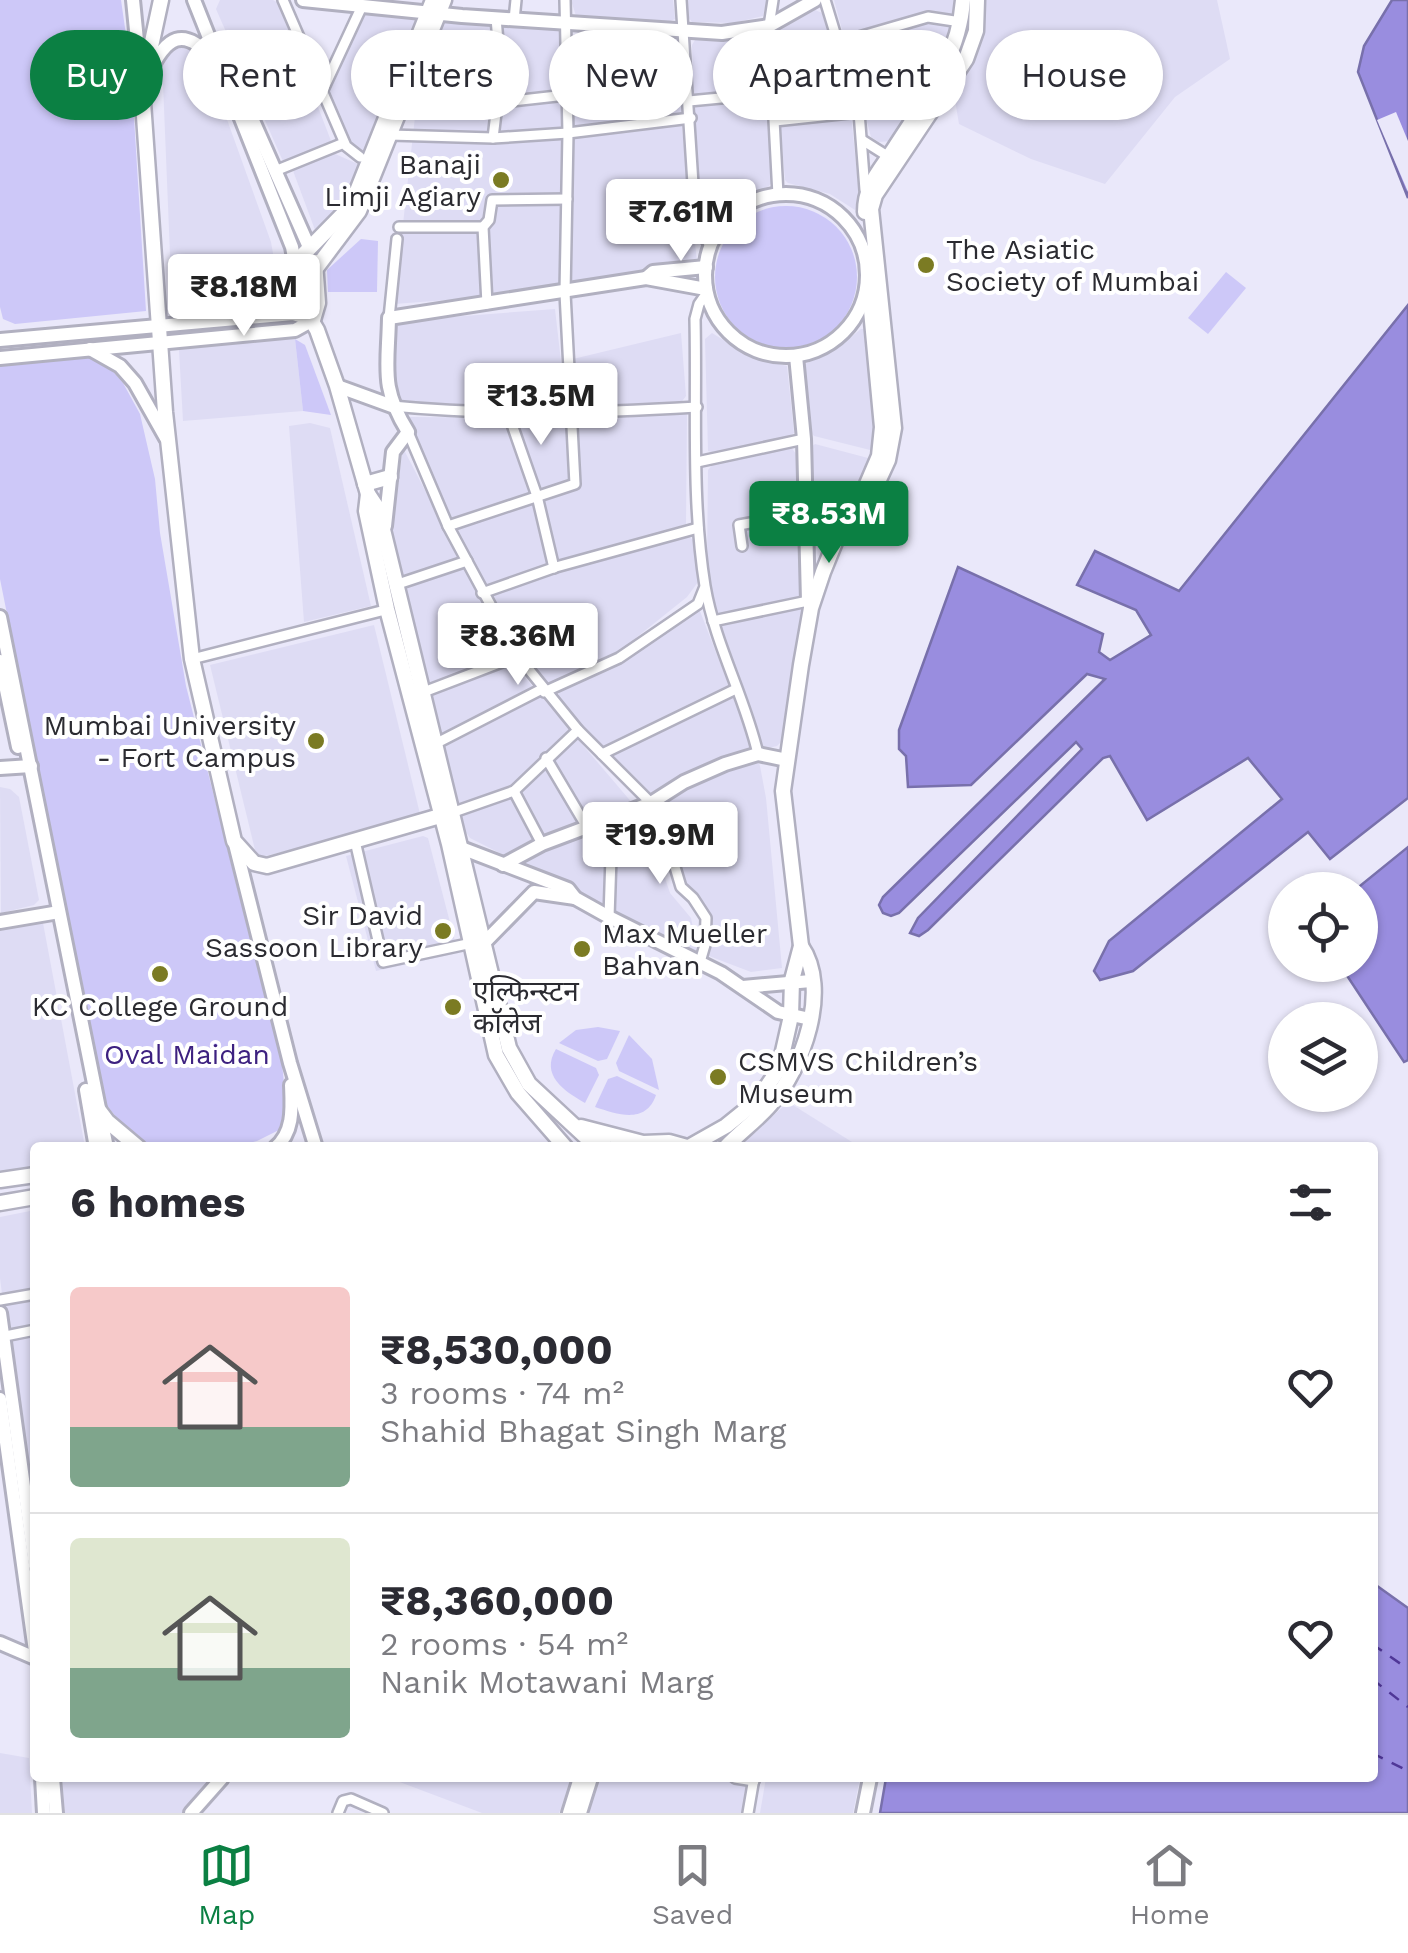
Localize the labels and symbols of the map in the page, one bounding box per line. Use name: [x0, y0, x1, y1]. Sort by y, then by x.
place label: Banaji Limji Agiary: [324, 148, 482, 213]
marker: Banaji Limji Agiary: [490, 169, 512, 191]
pin: ₹7.61M: [600, 179, 762, 264]
place label: The Asiatic Society of Mumbai: [946, 233, 1199, 298]
pin: ₹8.18M: [163, 254, 325, 339]
marker: The Asiatic Society of Mumbai: [915, 254, 937, 276]
pin: ₹13.5M: [460, 363, 622, 448]
pin: ₹8.53M: [748, 481, 910, 566]
pin: ₹8.36M: [437, 603, 599, 688]
place label: Mumbai University - Fort Campus: [44, 709, 297, 774]
marker: Mumbai University - Fort Campus: [305, 730, 327, 752]
pin: ₹19.9M: [579, 802, 741, 887]
place label: Sir David Sassoon Library: [205, 899, 424, 964]
place label: Max Mueller Bahvan: [602, 917, 767, 982]
marker: Sir David Sassoon Library: [432, 920, 454, 942]
marker: Max Mueller Bahvan: [571, 938, 593, 960]
marker: KC College Ground: [149, 963, 171, 985]
place label: एल्फिन्स्टन कॉलेज: [473, 975, 579, 1040]
place label: KC College Ground: [32, 990, 288, 1023]
marker: एल्फिन्स्टन कॉलेज: [442, 996, 464, 1018]
park label: Oval Maidan: [104, 1038, 270, 1071]
place label: CSMVS Children’s Museum: [738, 1045, 978, 1110]
marker: CSMVS Children’s Museum: [707, 1066, 729, 1088]

